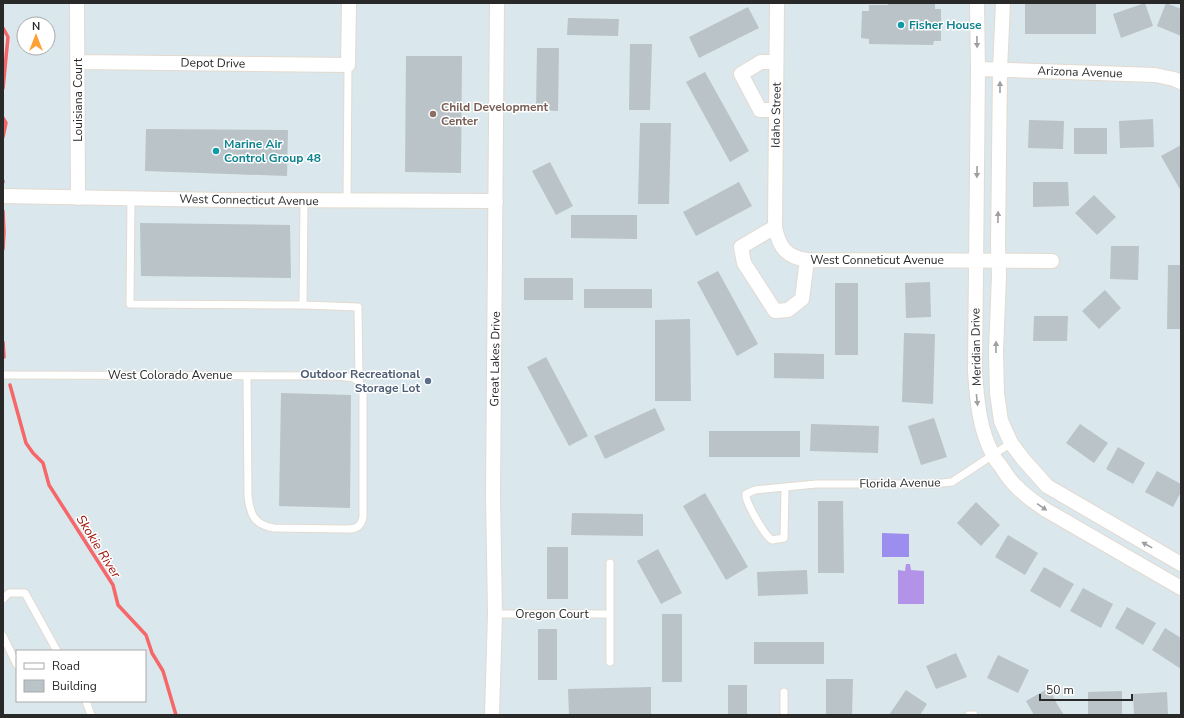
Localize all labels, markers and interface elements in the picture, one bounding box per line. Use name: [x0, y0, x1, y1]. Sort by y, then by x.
north arrow: [16, 16, 56, 56]
place label: Fisher House: [909, 17, 982, 33]
text: N: [32, 19, 40, 34]
marker: Fisher House: [896, 20, 906, 30]
one-way arrow: [974, 36, 980, 49]
street label: Depot Drive: [181, 54, 245, 72]
street label: Louisiana Court: [70, 57, 86, 142]
street label: Arizona Avenue: [1037, 63, 1123, 81]
one-way arrow: [997, 80, 1003, 93]
street label: Idaho Street: [767, 81, 785, 148]
place label: Child Development Center: [441, 99, 549, 129]
marker: Child Development Center: [428, 109, 438, 119]
place label: Marine Air Control Group 48: [224, 136, 321, 166]
marker: Marine Air Control Group 48: [211, 146, 221, 156]
one-way arrow: [974, 166, 980, 179]
street label: West Connecticut Avenue: [179, 191, 319, 209]
one-way arrow: [995, 210, 1001, 223]
street label: West Conneticut Avenue: [810, 252, 944, 268]
street label: Meridian Drive: [967, 308, 985, 386]
street label: Great Lakes Drive: [486, 311, 504, 407]
one-way arrow: [993, 340, 999, 353]
place label: Outdoor Recreational Storage Lot: [300, 366, 420, 396]
street label: West Colorado Avenue: [108, 367, 232, 383]
marker: Outdoor Recreational Storage Lot: [423, 376, 433, 386]
one-way arrow: [974, 394, 980, 406]
street label: Florida Avenue: [859, 474, 941, 492]
one-way arrow: [1037, 503, 1048, 511]
water label: Skokie River: [72, 512, 125, 582]
one-way arrow: [1141, 541, 1153, 548]
street label: Oregon Court: [515, 606, 589, 622]
legend: [16, 650, 146, 702]
text: Road: [52, 658, 80, 674]
scale bar: [1040, 676, 1132, 702]
text: Building: [52, 678, 97, 694]
text: 50 m: [1046, 682, 1074, 698]

